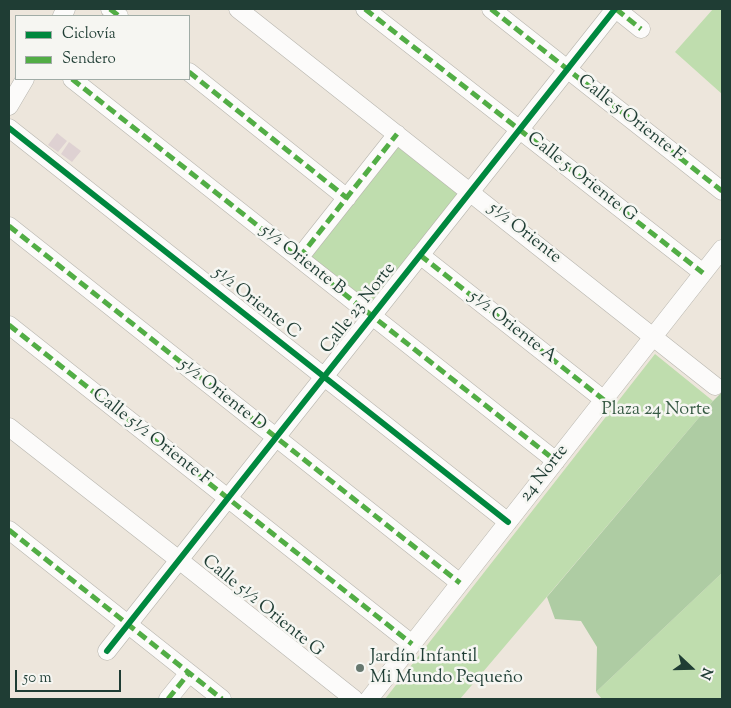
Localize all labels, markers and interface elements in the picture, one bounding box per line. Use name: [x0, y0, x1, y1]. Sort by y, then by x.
legend: [15, 15, 190, 80]
text: Ciclovía: [62, 24, 116, 45]
text: Sendero: [62, 49, 116, 70]
street label: Calle 5 Oriente F: [573, 71, 687, 167]
street label: Calle 5 Oriente G: [522, 128, 640, 228]
street label: 5½ Oriente: [483, 199, 565, 269]
street label: 5½ Oriente B: [255, 221, 349, 301]
street label: Calle 23 Norte: [317, 259, 401, 359]
street label: 5½ Oriente C: [208, 263, 304, 345]
street label: 5½ Oriente A: [464, 287, 560, 369]
street label: 5½ Oriente D: [174, 355, 270, 437]
street label: Calle 5½ Oriente F: [87, 385, 215, 491]
park label: Plaza 24 Norte: [602, 400, 710, 422]
street label: 24 Norte: [516, 441, 574, 507]
street label: Calle 5½ Oriente G: [197, 551, 327, 663]
north arrow: [666, 643, 716, 693]
place label: Jardín Infantil Mi Mundo Pequeño: [370, 647, 523, 690]
scale bar: [18, 660, 124, 692]
marker: Jardín Infantil Mi Mundo Pequeño: [354, 662, 366, 674]
text: N: [694, 665, 716, 682]
text: 50 m: [23, 668, 52, 689]

